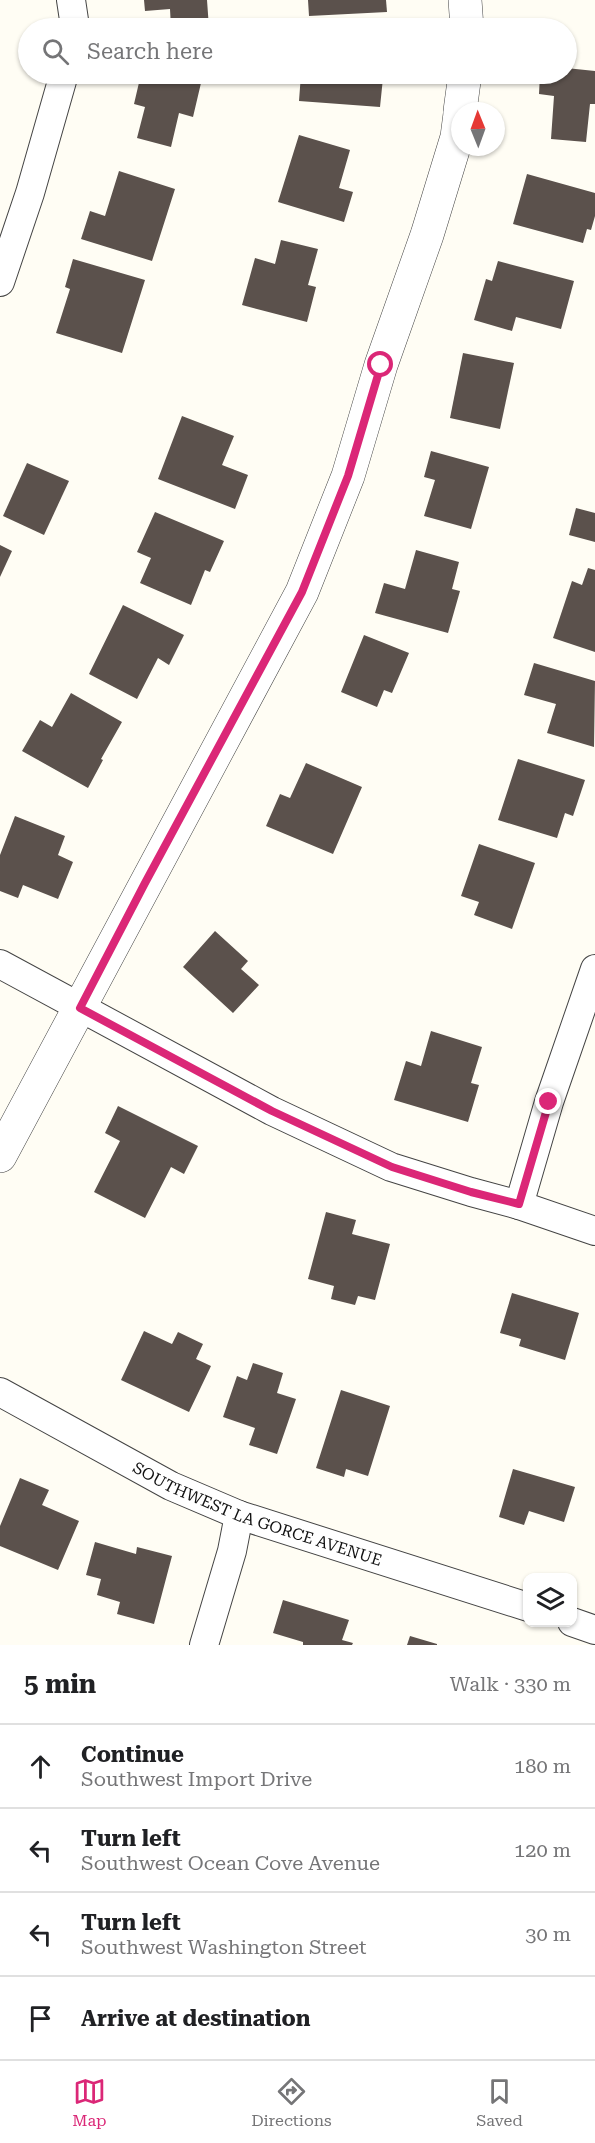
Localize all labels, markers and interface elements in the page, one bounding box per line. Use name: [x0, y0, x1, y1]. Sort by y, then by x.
search box: [18, 18, 577, 84]
icon: search: [39, 35, 72, 68]
text: Search here: [87, 39, 213, 64]
north arrow: [451, 102, 505, 156]
route start: [367, 351, 393, 377]
route end: [535, 1088, 561, 1114]
street label: SOUTHWEST LA GORCE AVENUE: [130, 1458, 384, 1570]
map controls: [523, 1573, 577, 1627]
button: layers: [523, 1573, 577, 1627]
text: 5 min: [24, 1669, 96, 1699]
text: Walk · 330 m: [450, 1672, 571, 1696]
text: Continue: [81, 1742, 184, 1767]
icon: ahead: [24, 1750, 57, 1783]
text: 180 m: [514, 1754, 571, 1778]
text: Southwest Import Drive: [81, 1767, 312, 1791]
text: Turn left: [81, 1826, 181, 1851]
icon: left: [24, 1834, 57, 1867]
text: 120 m: [514, 1838, 571, 1862]
text: Southwest Ocean Cove Avenue: [81, 1851, 380, 1875]
text: Turn left: [81, 1910, 181, 1935]
icon: left: [24, 1918, 57, 1951]
text: 30 m: [525, 1922, 571, 1946]
text: Southwest Washington Street: [81, 1935, 366, 1959]
icon: arrive: [24, 2002, 57, 2035]
text: Arrive at destination: [81, 2006, 310, 2031]
tab: Map: [72, 2075, 107, 2130]
tab: Directions: [251, 2075, 332, 2130]
tab: Saved: [476, 2075, 523, 2130]

